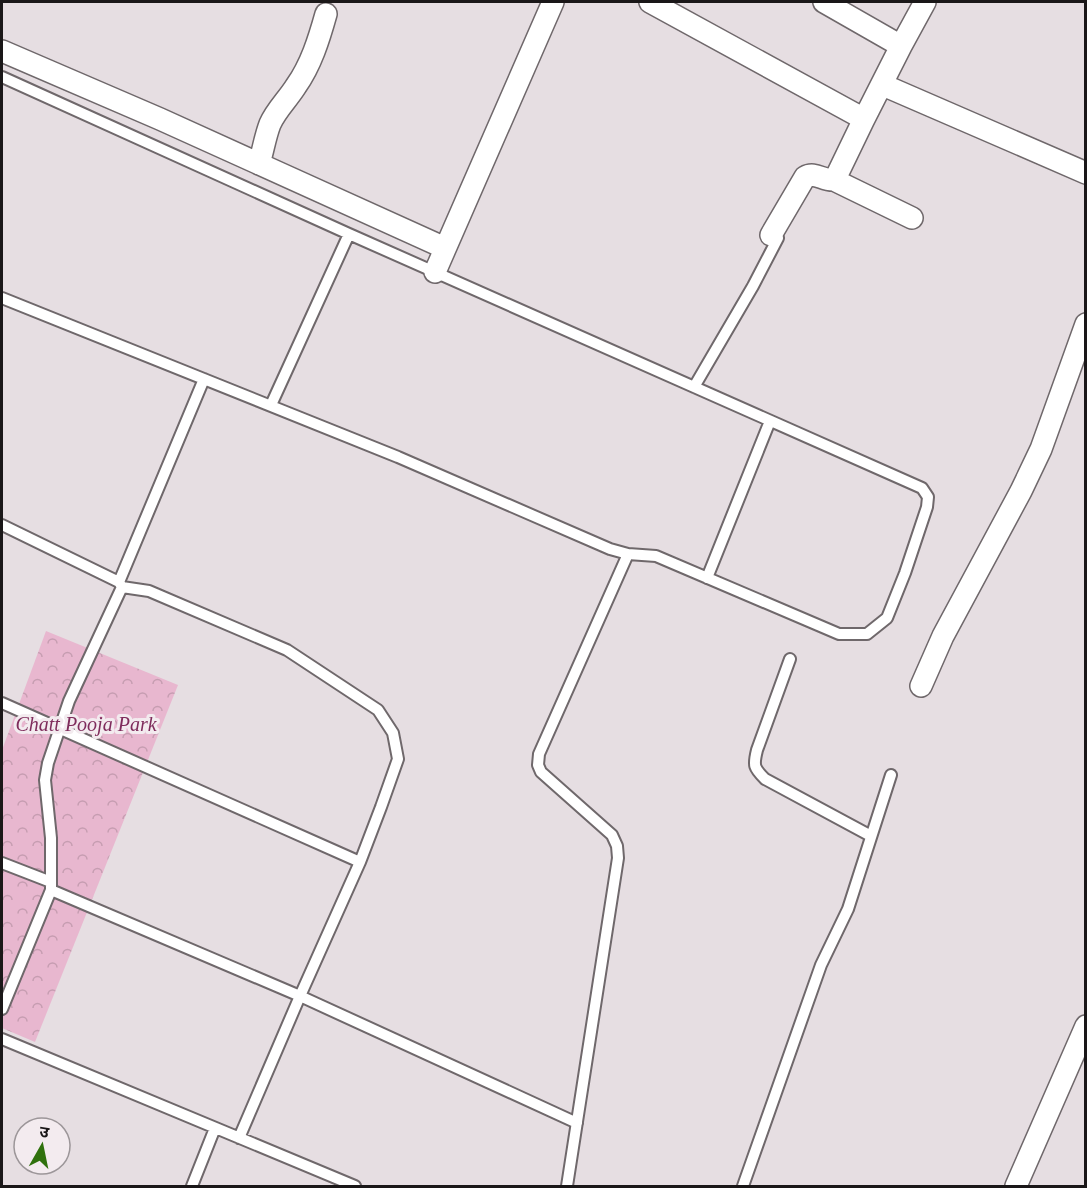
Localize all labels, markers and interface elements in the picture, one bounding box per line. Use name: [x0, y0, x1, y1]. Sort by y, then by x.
park label: Chatt Pooja Park: [15, 713, 158, 736]
north arrow: [12, 1116, 72, 1176]
text: उ: [38, 1123, 51, 1141]

